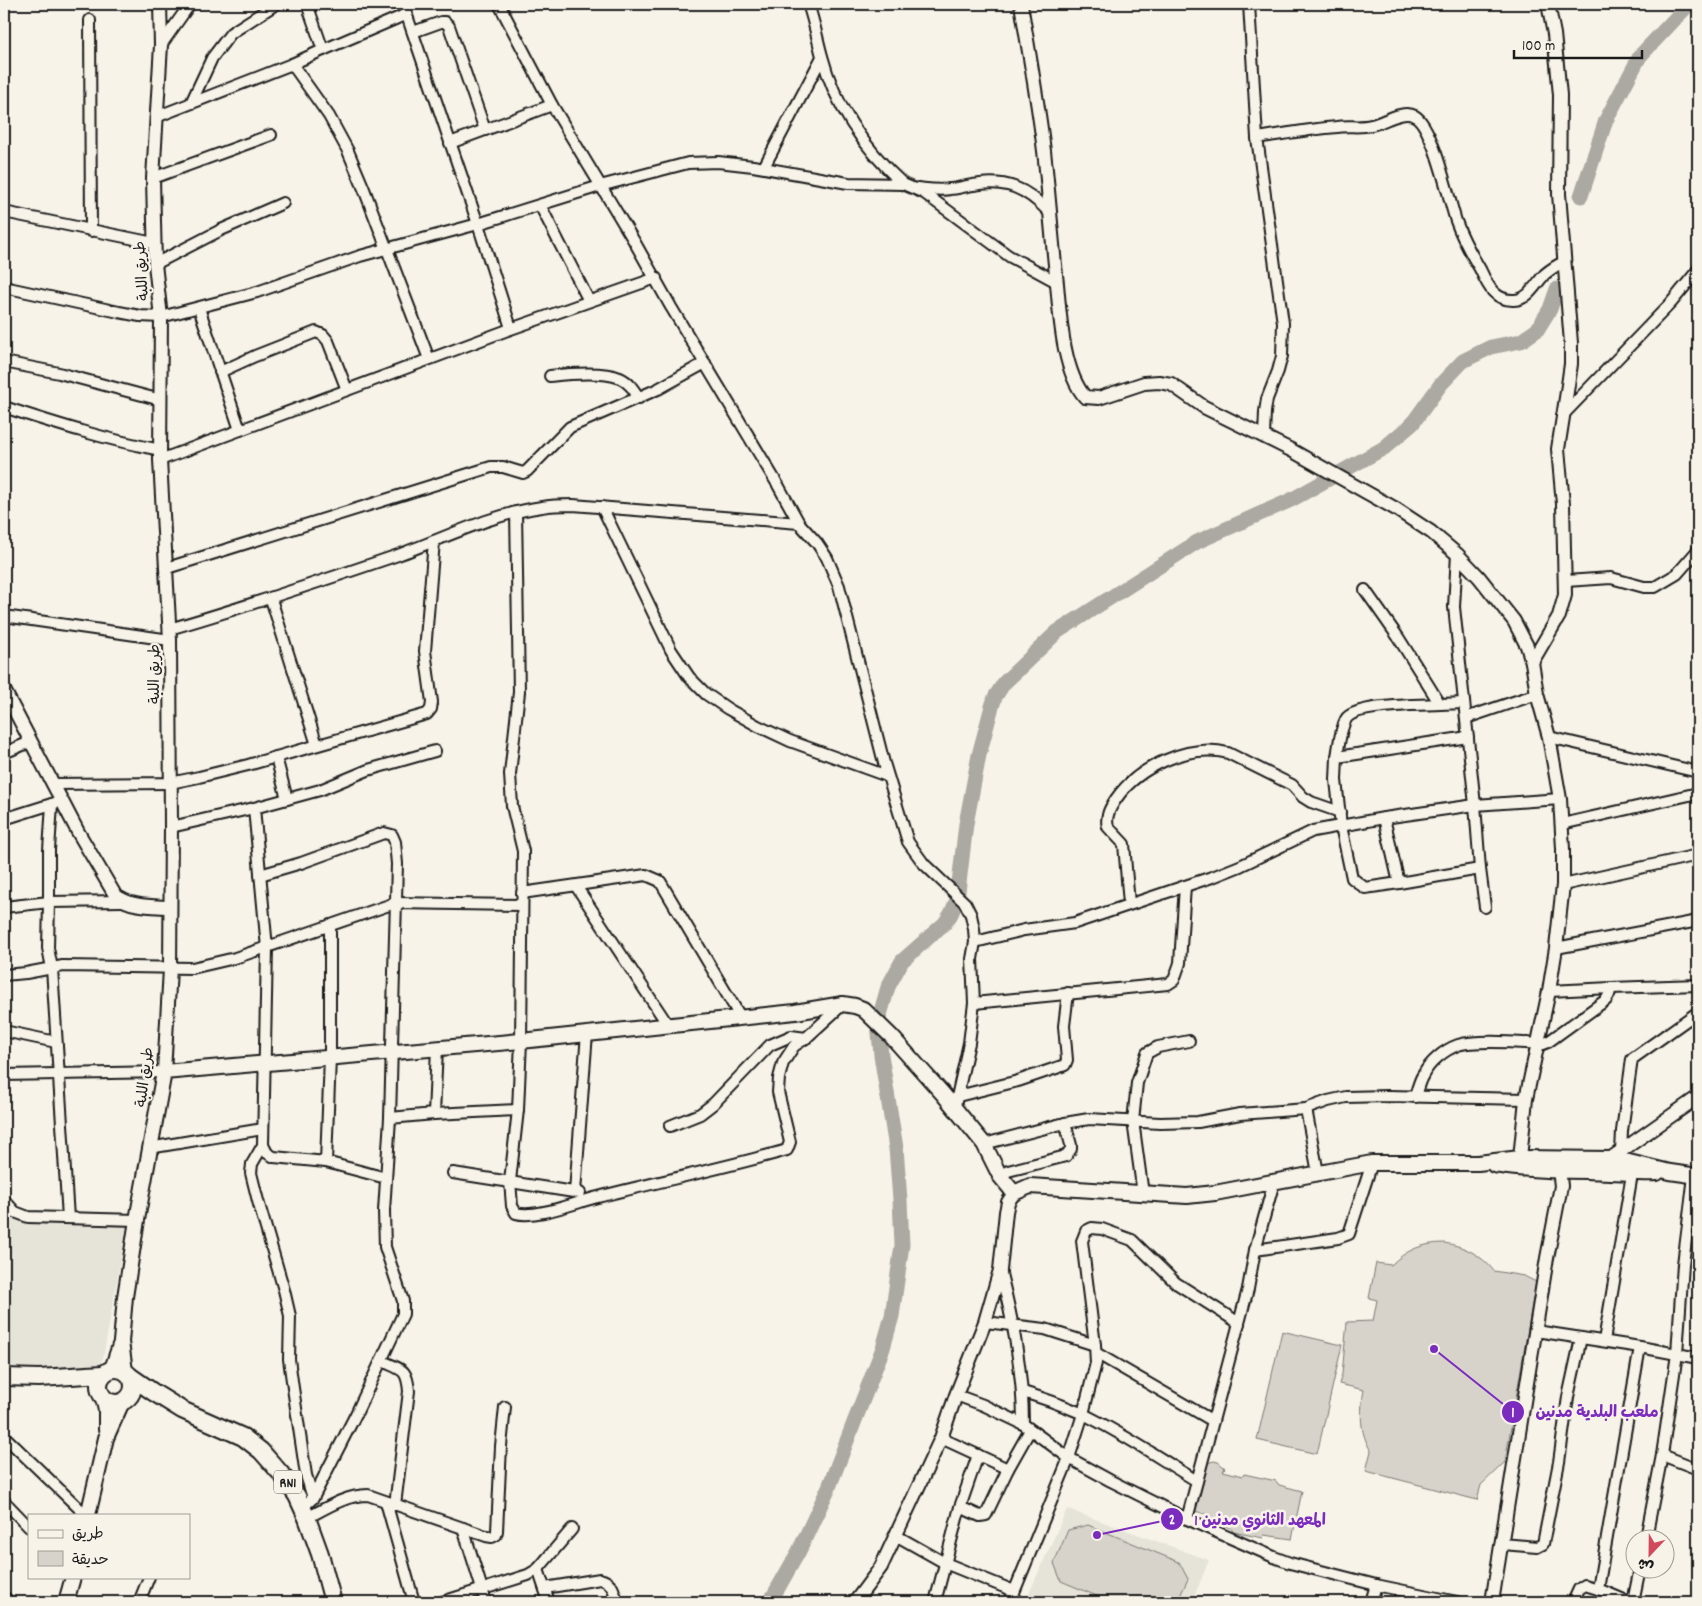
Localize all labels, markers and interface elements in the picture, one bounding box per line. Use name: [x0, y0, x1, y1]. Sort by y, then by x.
scale bar: [1514, 28, 1642, 60]
text: 100 m: [1522, 36, 1555, 58]
street label: طريق اللبة: [130, 240, 156, 302]
street label: طريق اللبة: [145, 644, 167, 704]
street label: طريق اللبة: [131, 1046, 161, 1108]
callout: ملعب البلدية مدنين: [1500, 1396, 1669, 1427]
text: ملعب البلدية مدنين: [1535, 1402, 1659, 1425]
text: 1: [1511, 1403, 1515, 1425]
road number: RN1: [274, 1470, 302, 1494]
callout: المعهد الثانوي مدنين 1: [1159, 1504, 1336, 1535]
text: 2: [1169, 1510, 1175, 1532]
text: المعهد الثانوي مدنين 1: [1194, 1510, 1326, 1533]
legend: [28, 1514, 190, 1578]
text: طريق: [72, 1524, 104, 1546]
north arrow: [1624, 1528, 1674, 1578]
text: حديقة: [72, 1550, 109, 1572]
text: ش: [1635, 1552, 1657, 1576]

